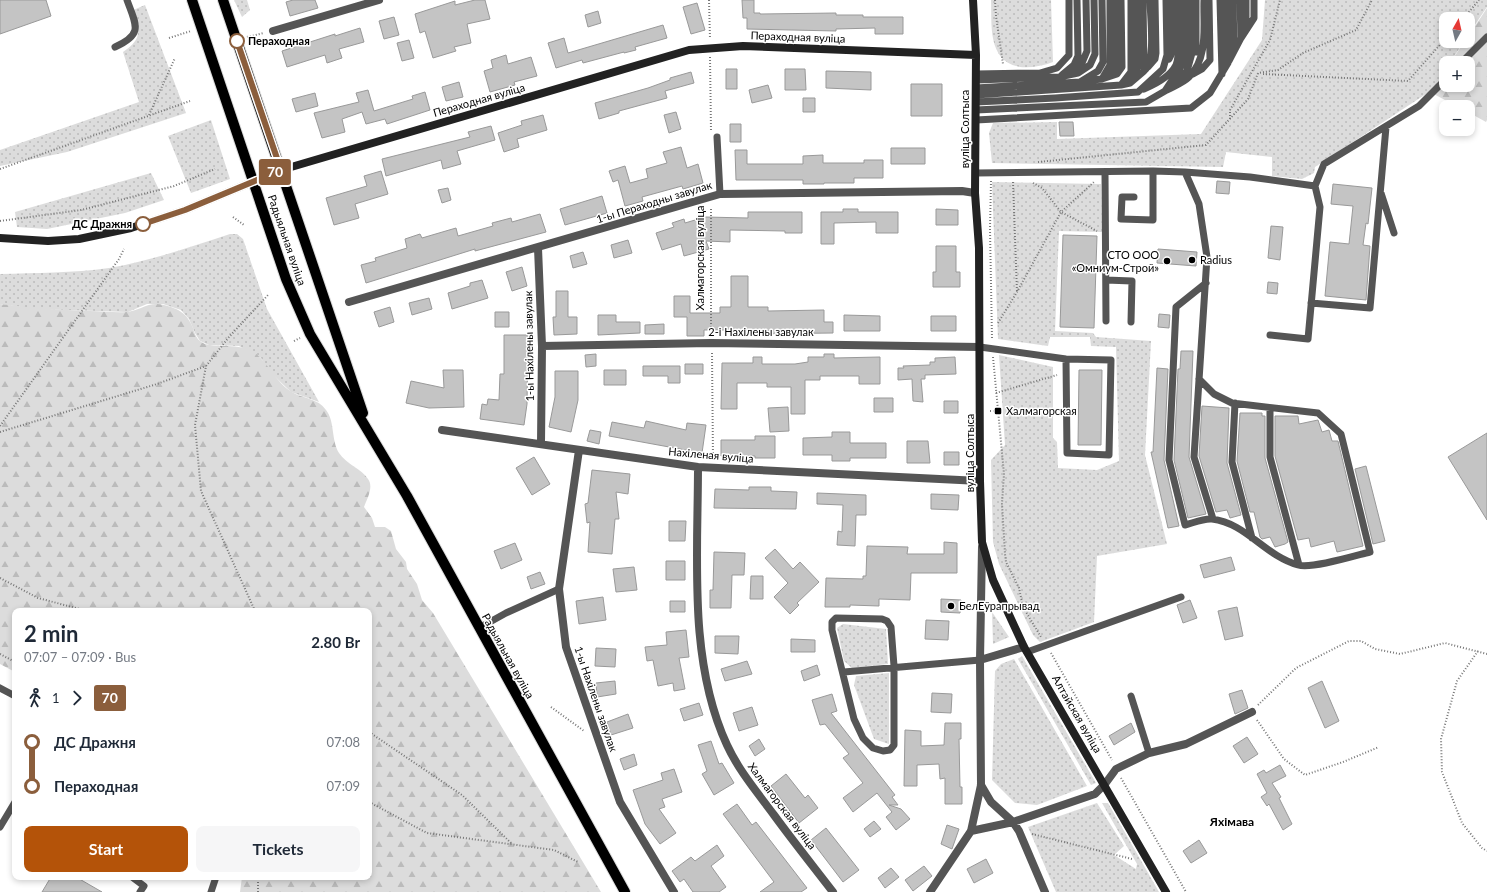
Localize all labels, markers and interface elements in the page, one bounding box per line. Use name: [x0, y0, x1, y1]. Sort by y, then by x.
north arrow: [1439, 12, 1475, 48]
map controls: [1439, 12, 1475, 136]
street label: Пераходная вуліца: [750, 28, 846, 45]
marker: Пераходная: [229, 33, 245, 49]
place label: Пераходная: [248, 34, 310, 47]
button: +: [1439, 56, 1475, 92]
street label: Пераходная вуліца: [431, 80, 526, 119]
street label: вуліца Солтыса: [958, 90, 971, 168]
button: −: [1439, 100, 1475, 136]
line badge: 70: [257, 159, 293, 185]
text: 70: [267, 163, 283, 180]
street label: 1-ы Пераходны завулак: [595, 178, 713, 225]
street label: Радыяльная вуліца: [266, 193, 309, 287]
street label: Халмагорская вуліца: [693, 205, 706, 311]
marker: ДС Дражня: [135, 216, 151, 232]
place label: ДС Дражня: [72, 217, 132, 230]
place label: СТО ООО «Омниум-Строй»: [1072, 248, 1159, 274]
place label: Radius: [1200, 253, 1232, 266]
marker: Radius: [1187, 255, 1197, 265]
marker: СТО ООО «Омниум-Строй»: [1162, 256, 1172, 266]
street label: 1-ы Нахілены завулак: [521, 290, 536, 401]
street label: 2-і Нахілены завулак: [708, 325, 814, 338]
place label: Халмагорская: [1006, 404, 1077, 417]
marker: Халмагорская: [993, 406, 1003, 416]
street label: вуліца Солтыса: [963, 414, 976, 492]
street label: Нахіленая вуліца: [668, 444, 754, 465]
place label: БелЕўрапрывад: [959, 599, 1040, 612]
marker: БелЕўрапрывад: [946, 601, 956, 611]
street label: Радыяльная вуліца: [480, 611, 537, 701]
text: 2 min: [24, 620, 79, 647]
text: 2.80 Br: [311, 633, 360, 651]
street label: 1-ы Нахілены завулак: [572, 644, 621, 754]
text: 07:07 – 07:09 · Bus: [24, 649, 136, 665]
street label: Алтайская вуліца: [1050, 673, 1105, 755]
icon: walk: [24, 687, 46, 709]
icon: forward: [66, 687, 88, 709]
text: 70: [102, 689, 118, 706]
text: 1: [52, 690, 60, 706]
text: ДС Дражня: [54, 733, 136, 751]
text: 07:08: [327, 734, 360, 750]
street label: Халмагорская вуліца: [746, 760, 819, 852]
text: Пераходная: [54, 777, 138, 795]
text: 07:09: [327, 778, 360, 794]
district label: Яхімава: [1209, 814, 1254, 829]
button: Start: [24, 826, 188, 872]
button: Tickets: [196, 826, 360, 872]

